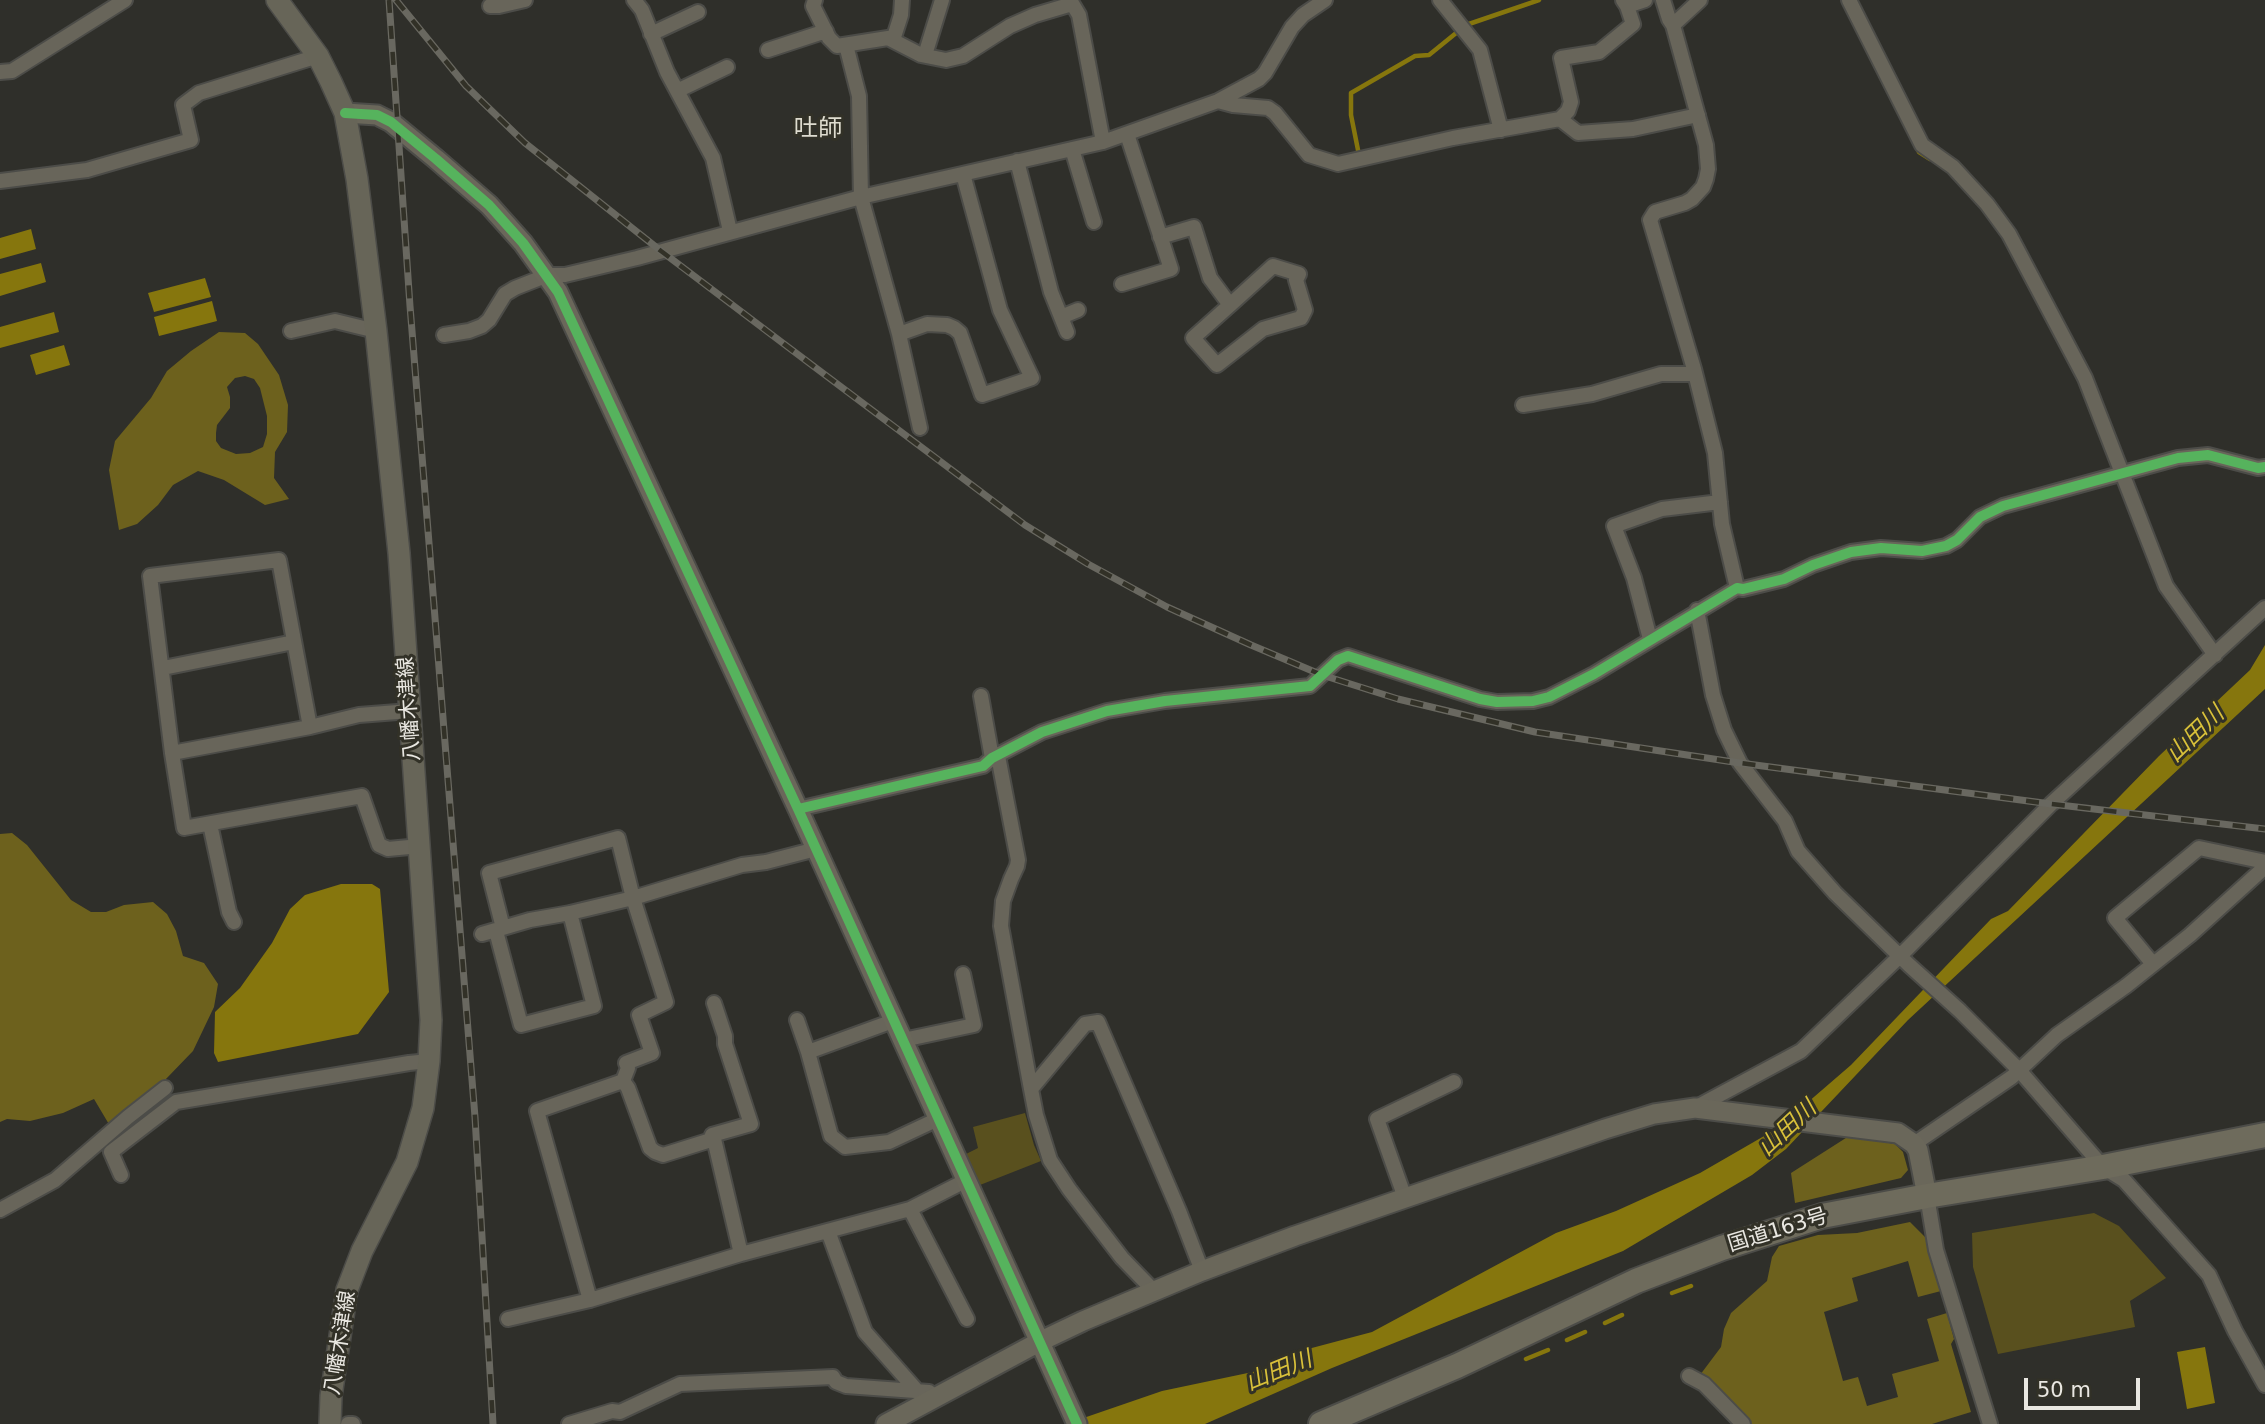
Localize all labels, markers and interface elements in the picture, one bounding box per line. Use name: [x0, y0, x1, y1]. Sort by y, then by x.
district label: 吐師: [794, 116, 842, 144]
street label: 八幡木津線: [394, 656, 426, 762]
water label: 山田川: [2162, 701, 2230, 769]
water label: 山田川: [1753, 1095, 1823, 1163]
street label: 国道163号: [1725, 1204, 1831, 1258]
street label: 八幡木津線: [320, 1289, 362, 1397]
water label: 山田川: [1242, 1346, 1316, 1398]
scale bar: [2027, 1364, 2142, 1408]
text: 50 m: [2037, 1378, 2091, 1402]

